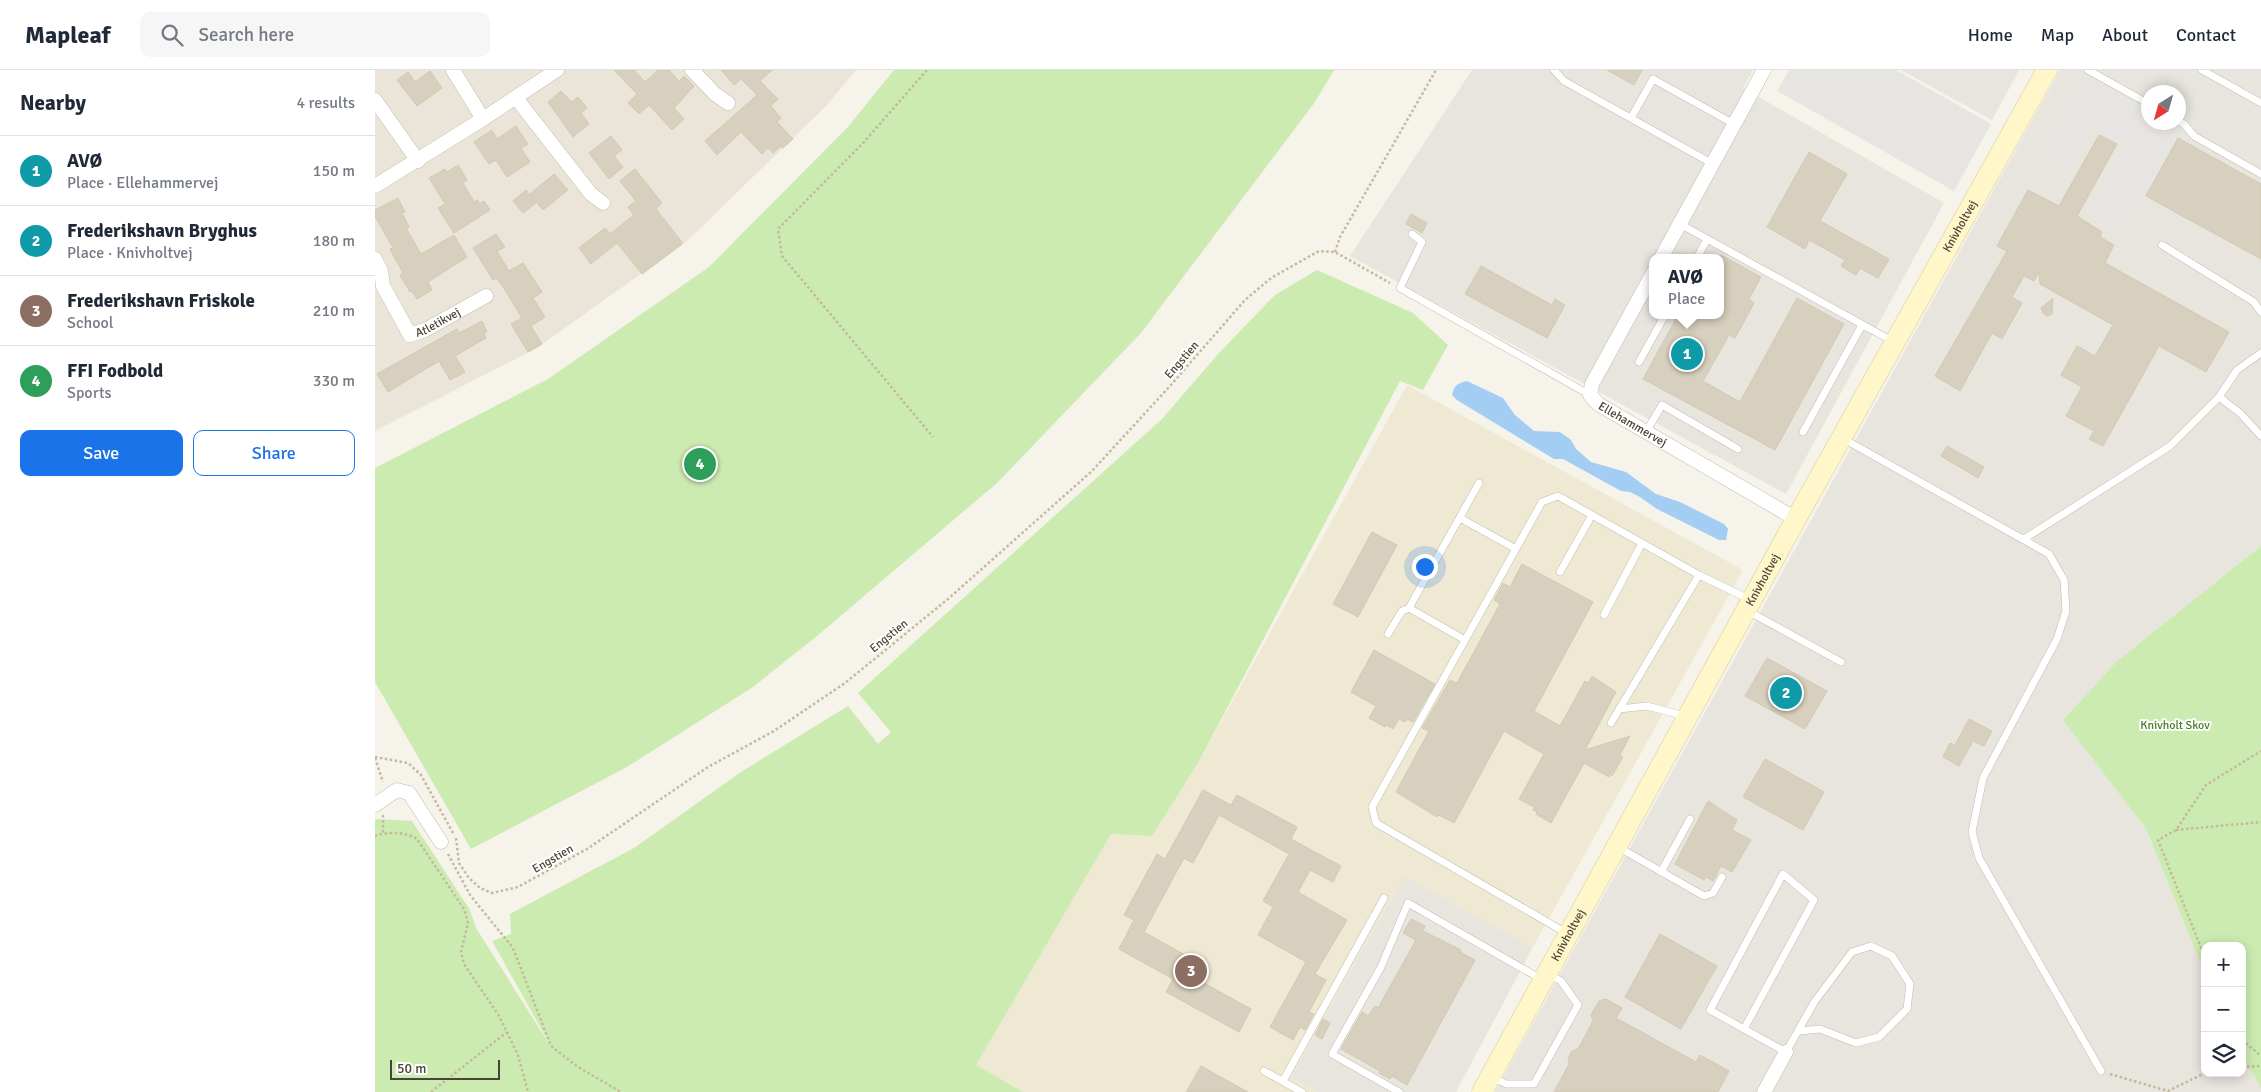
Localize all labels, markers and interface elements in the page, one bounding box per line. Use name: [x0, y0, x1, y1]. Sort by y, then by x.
search box: [140, 12, 490, 57]
text: Mapleaf: [25, 20, 110, 50]
icon: search: [158, 21, 186, 49]
text: Search here: [198, 23, 294, 47]
text: Home: [1968, 24, 2013, 46]
text: Map: [2041, 24, 2074, 46]
text: About: [2102, 24, 2148, 46]
text: Contact: [2176, 24, 2236, 46]
north arrow: [2141, 85, 2186, 130]
text: Nearby: [20, 90, 86, 116]
text: 4 results: [296, 93, 355, 113]
text: AVØ: [67, 149, 102, 173]
text: 1: [32, 161, 40, 181]
text: 150 m: [313, 161, 355, 181]
text: Place · Ellehammervej: [67, 173, 219, 193]
street label: Knivholtvej: [1939, 197, 1980, 255]
text: Frederikshavn Bryghus: [67, 219, 257, 243]
text: 2: [32, 231, 40, 251]
text: 180 m: [313, 231, 355, 251]
text: Place · Knivholtvej: [67, 243, 193, 263]
popup: [1649, 254, 1724, 319]
text: AVØ: [1668, 265, 1703, 289]
text: Frederikshavn Friskole: [67, 289, 255, 313]
text: Place: [1668, 289, 1705, 309]
text: 3: [32, 301, 40, 321]
text: 210 m: [313, 301, 355, 321]
street label: Atletikvej: [413, 304, 463, 340]
text: School: [67, 313, 113, 333]
pin: 1: [1671, 335, 1703, 373]
street label: Engstien: [1162, 338, 1202, 382]
text: FFI Fodbold: [67, 359, 163, 383]
text: 4: [32, 371, 40, 391]
text: 330 m: [313, 371, 355, 391]
text: Sports: [67, 383, 112, 403]
street label: Ellehammervej: [1596, 398, 1670, 450]
button: Save: [20, 430, 183, 476]
button: Share: [193, 430, 355, 476]
pin: 4: [684, 445, 716, 483]
street label: Knivholtvej: [1742, 551, 1783, 609]
your location: [1412, 554, 1438, 580]
street label: Engstien: [867, 616, 911, 656]
pin: 2: [1770, 674, 1802, 712]
park label: Knivholt Skov: [2140, 718, 2210, 733]
street label: Engstien: [530, 841, 576, 877]
street label: Knivholtvej: [1548, 906, 1588, 964]
map controls: [2201, 942, 2246, 1077]
button: +: [2201, 942, 2246, 987]
pin: 3: [1175, 952, 1207, 990]
button: −: [2201, 987, 2246, 1032]
button: layers: [2201, 1032, 2246, 1077]
scale bar: [390, 1057, 500, 1080]
text: 50 m: [397, 1060, 426, 1077]

